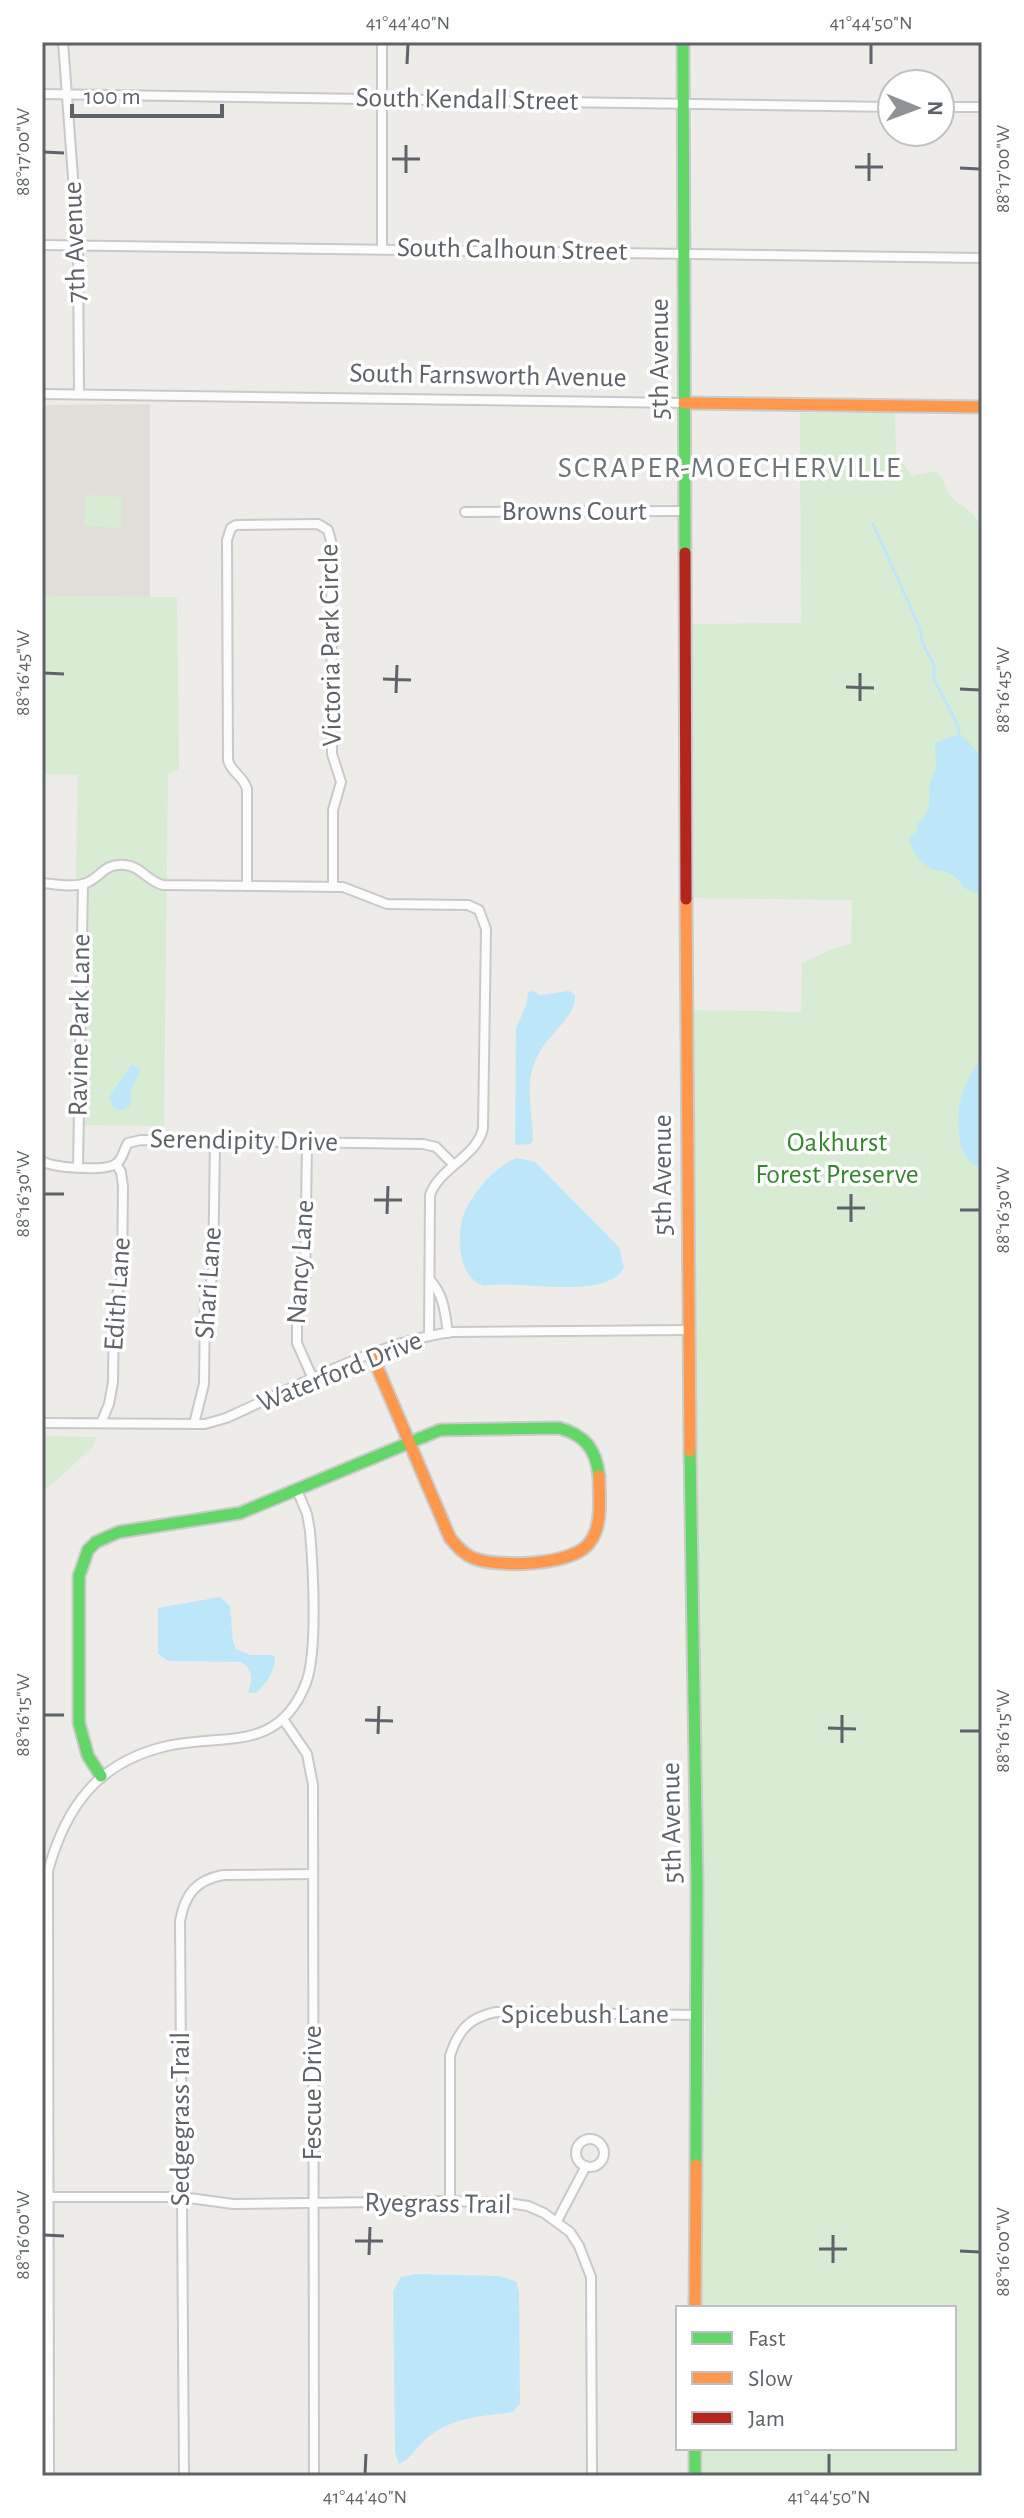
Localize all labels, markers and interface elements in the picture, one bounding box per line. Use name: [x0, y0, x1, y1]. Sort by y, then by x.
text: 41°44'40"N: [366, 13, 450, 33]
text: 41°44'50"N: [829, 13, 913, 33]
scale bar: [72, 68, 222, 118]
north arrow: [876, 68, 956, 148]
street label: South Kendall Street: [355, 84, 579, 116]
text: 100 m: [84, 85, 141, 109]
text: N: [924, 100, 946, 116]
text: 88°17'00"W: [13, 108, 33, 196]
text: 88°17'00"W: [993, 125, 1013, 213]
street label: 7th Avenue: [59, 181, 91, 303]
street label: South Calhoun Street: [397, 234, 628, 266]
street label: 5th Avenue: [646, 298, 674, 420]
street label: South Farnsworth Avenue: [349, 360, 627, 392]
district label: SCRAPER-MOECHERVILLE: [558, 453, 902, 483]
street label: Browns Court: [501, 498, 647, 526]
street label: Victoria Park Circle: [315, 543, 347, 747]
text: 88°16'45"W: [13, 630, 33, 716]
text: 88°16'45"W: [993, 647, 1013, 733]
street label: Ravine Park Lane: [64, 933, 96, 1117]
street label: 5th Avenue: [649, 1114, 677, 1236]
street label: Serendipity Drive: [150, 1125, 338, 1157]
park label: Oakhurst Forest Preserve: [755, 1129, 919, 1189]
text: 88°16'30"W: [13, 1150, 33, 1237]
text: 88°16'30"W: [993, 1166, 1013, 1253]
street label: Nancy Lane: [283, 1199, 319, 1325]
street label: Shari Lane: [191, 1226, 227, 1340]
street label: Edith Lane: [100, 1236, 136, 1352]
street label: Waterford Drive: [254, 1326, 426, 1418]
text: 88°16'15"W: [13, 1673, 33, 1757]
text: 88°16'15"W: [993, 1689, 1013, 1773]
street label: 5th Avenue: [657, 1762, 687, 1884]
street label: Spicebush Lane: [501, 2001, 669, 2029]
street label: Fescue Drive: [299, 2025, 327, 2161]
street label: Sedgegrass Trail: [167, 2032, 195, 2206]
street label: Ryegrass Trail: [364, 2189, 512, 2219]
text: 88°16'00"W: [13, 2190, 33, 2280]
text: 88°16'00"W: [993, 2207, 1013, 2297]
legend: [676, 2306, 956, 2450]
text: Fast: [748, 2327, 786, 2351]
text: Slow: [748, 2367, 793, 2391]
text: Jam: [748, 2407, 785, 2431]
text: 41°44'40"N: [323, 2487, 407, 2507]
text: 41°44'50"N: [787, 2487, 871, 2507]

